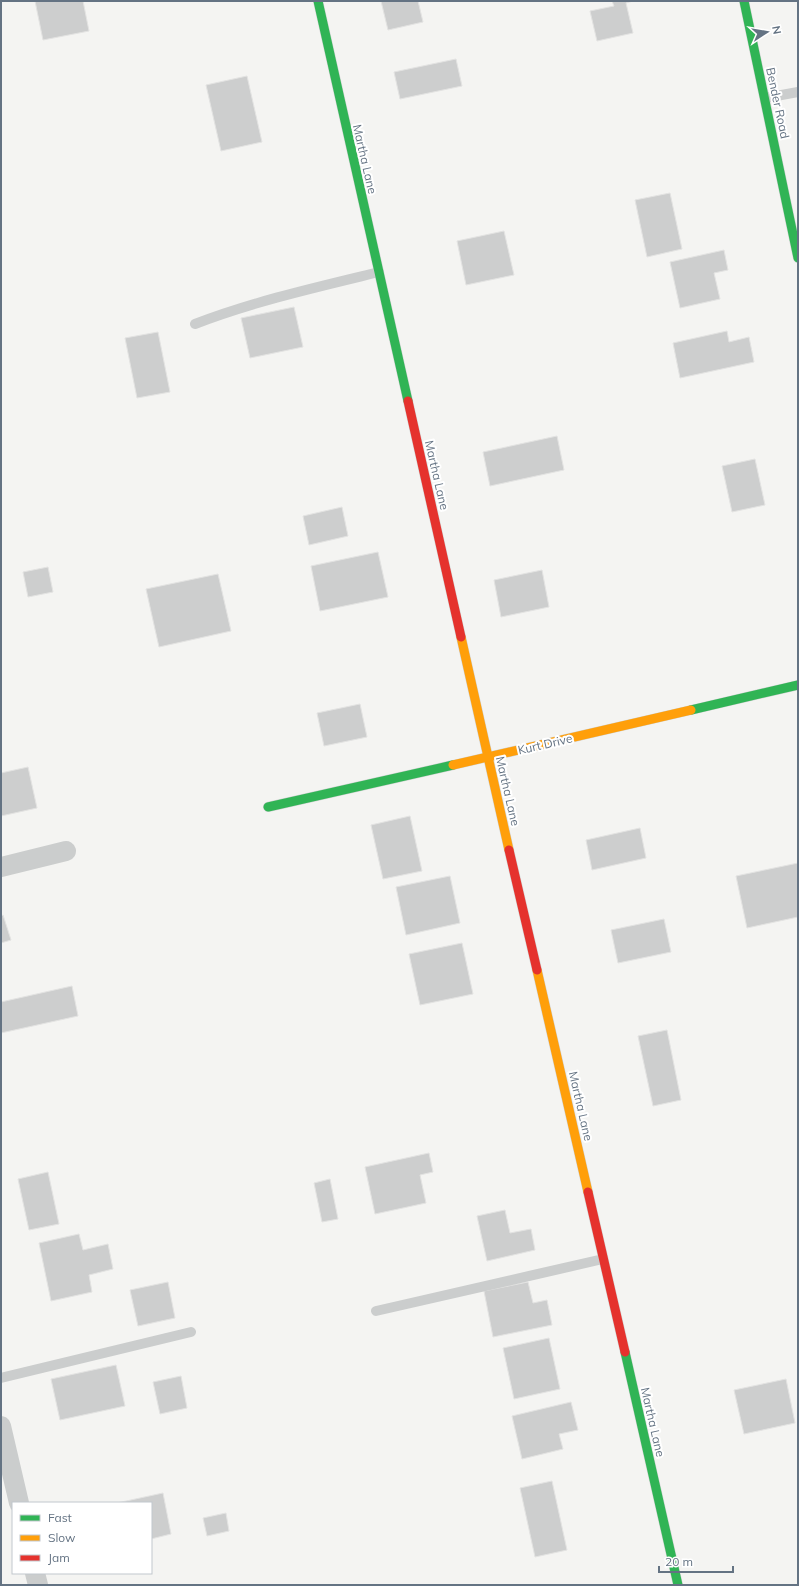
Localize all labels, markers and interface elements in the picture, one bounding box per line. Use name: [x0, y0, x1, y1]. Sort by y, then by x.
north arrow: [747, 12, 787, 52]
text: N: [769, 24, 784, 35]
street label: Bender Road: [763, 66, 793, 140]
street label: Martha Lane: [350, 123, 380, 195]
street label: Martha Lane: [422, 439, 452, 511]
street label: Kurt Drive: [516, 730, 574, 758]
street label: Martha Lane: [493, 755, 523, 827]
street label: Martha Lane: [566, 1070, 596, 1142]
street label: Martha Lane: [638, 1386, 668, 1458]
legend: [12, 1502, 152, 1574]
text: Fast: [48, 1510, 72, 1525]
text: Slow: [48, 1530, 76, 1545]
scale bar: [659, 1548, 733, 1574]
text: Jam: [48, 1550, 70, 1565]
text: 20 m: [665, 1554, 693, 1569]

